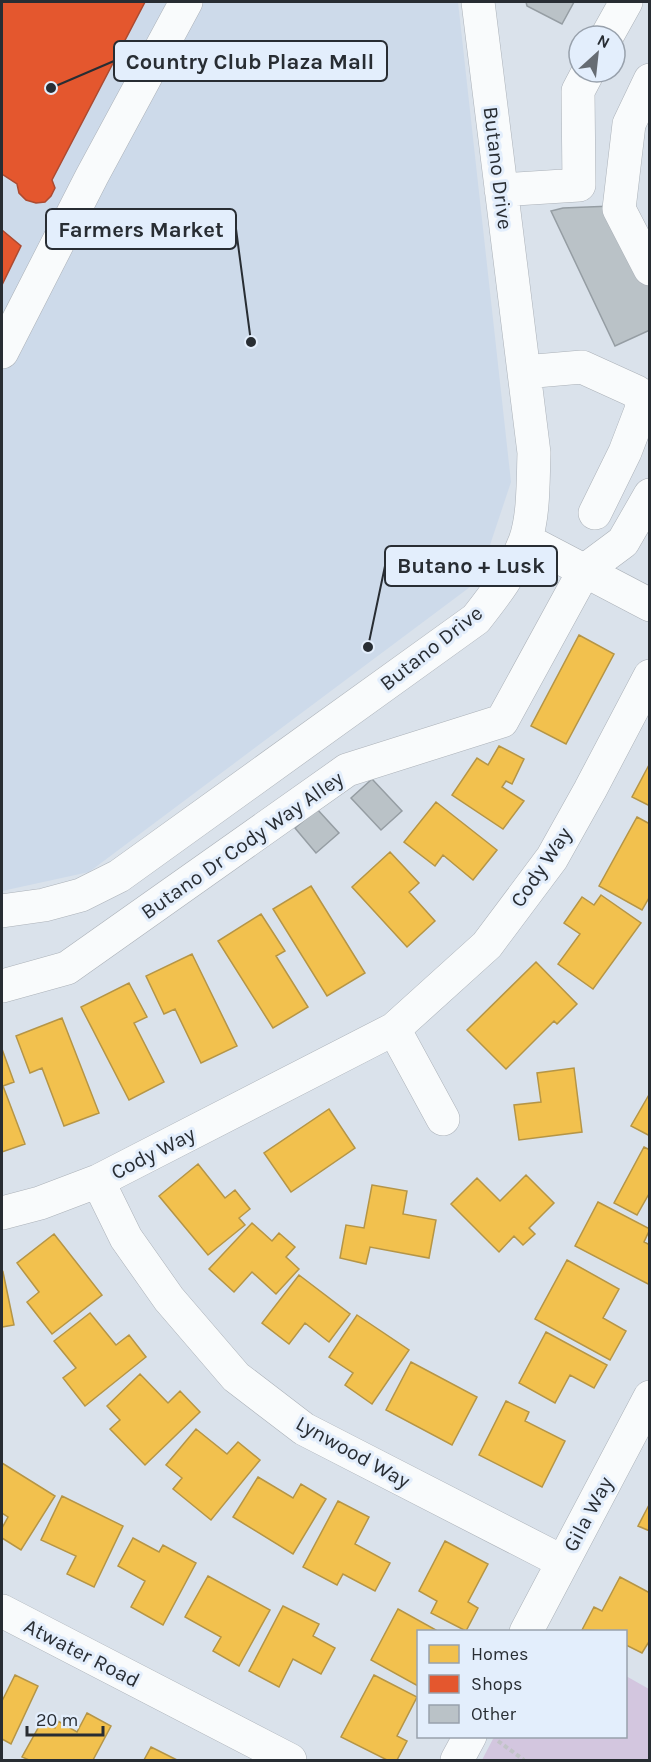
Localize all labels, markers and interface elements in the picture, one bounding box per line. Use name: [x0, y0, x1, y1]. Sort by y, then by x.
north arrow: [567, 24, 627, 84]
text: N: [594, 30, 613, 52]
callout: Country Club Plaza Mall: [114, 41, 387, 81]
text: Country Club Plaza Mall: [126, 49, 374, 75]
street label: Butano Drive: [479, 105, 517, 231]
callout: Farmers Market: [46, 209, 236, 249]
text: Farmers Market: [58, 217, 224, 243]
callout: Butano + Lusk: [385, 546, 557, 586]
text: Butano + Lusk: [397, 553, 545, 579]
street label: Butano Drive: [375, 601, 487, 695]
street label: Butano Dr Cody Way Alley: [136, 766, 348, 924]
street label: Cody Way: [506, 822, 577, 911]
street label: Cody Way: [107, 1122, 199, 1184]
street label: Lynwood Way: [292, 1411, 414, 1493]
street label: Gila Way: [558, 1472, 618, 1556]
street label: Atwater Road: [20, 1614, 144, 1692]
legend: [417, 1630, 627, 1738]
text: Homes: [471, 1643, 528, 1665]
text: Shops: [471, 1673, 523, 1695]
scale bar: [27, 1699, 104, 1737]
text: Other: [471, 1703, 516, 1725]
text: 20 m: [36, 1709, 78, 1731]

